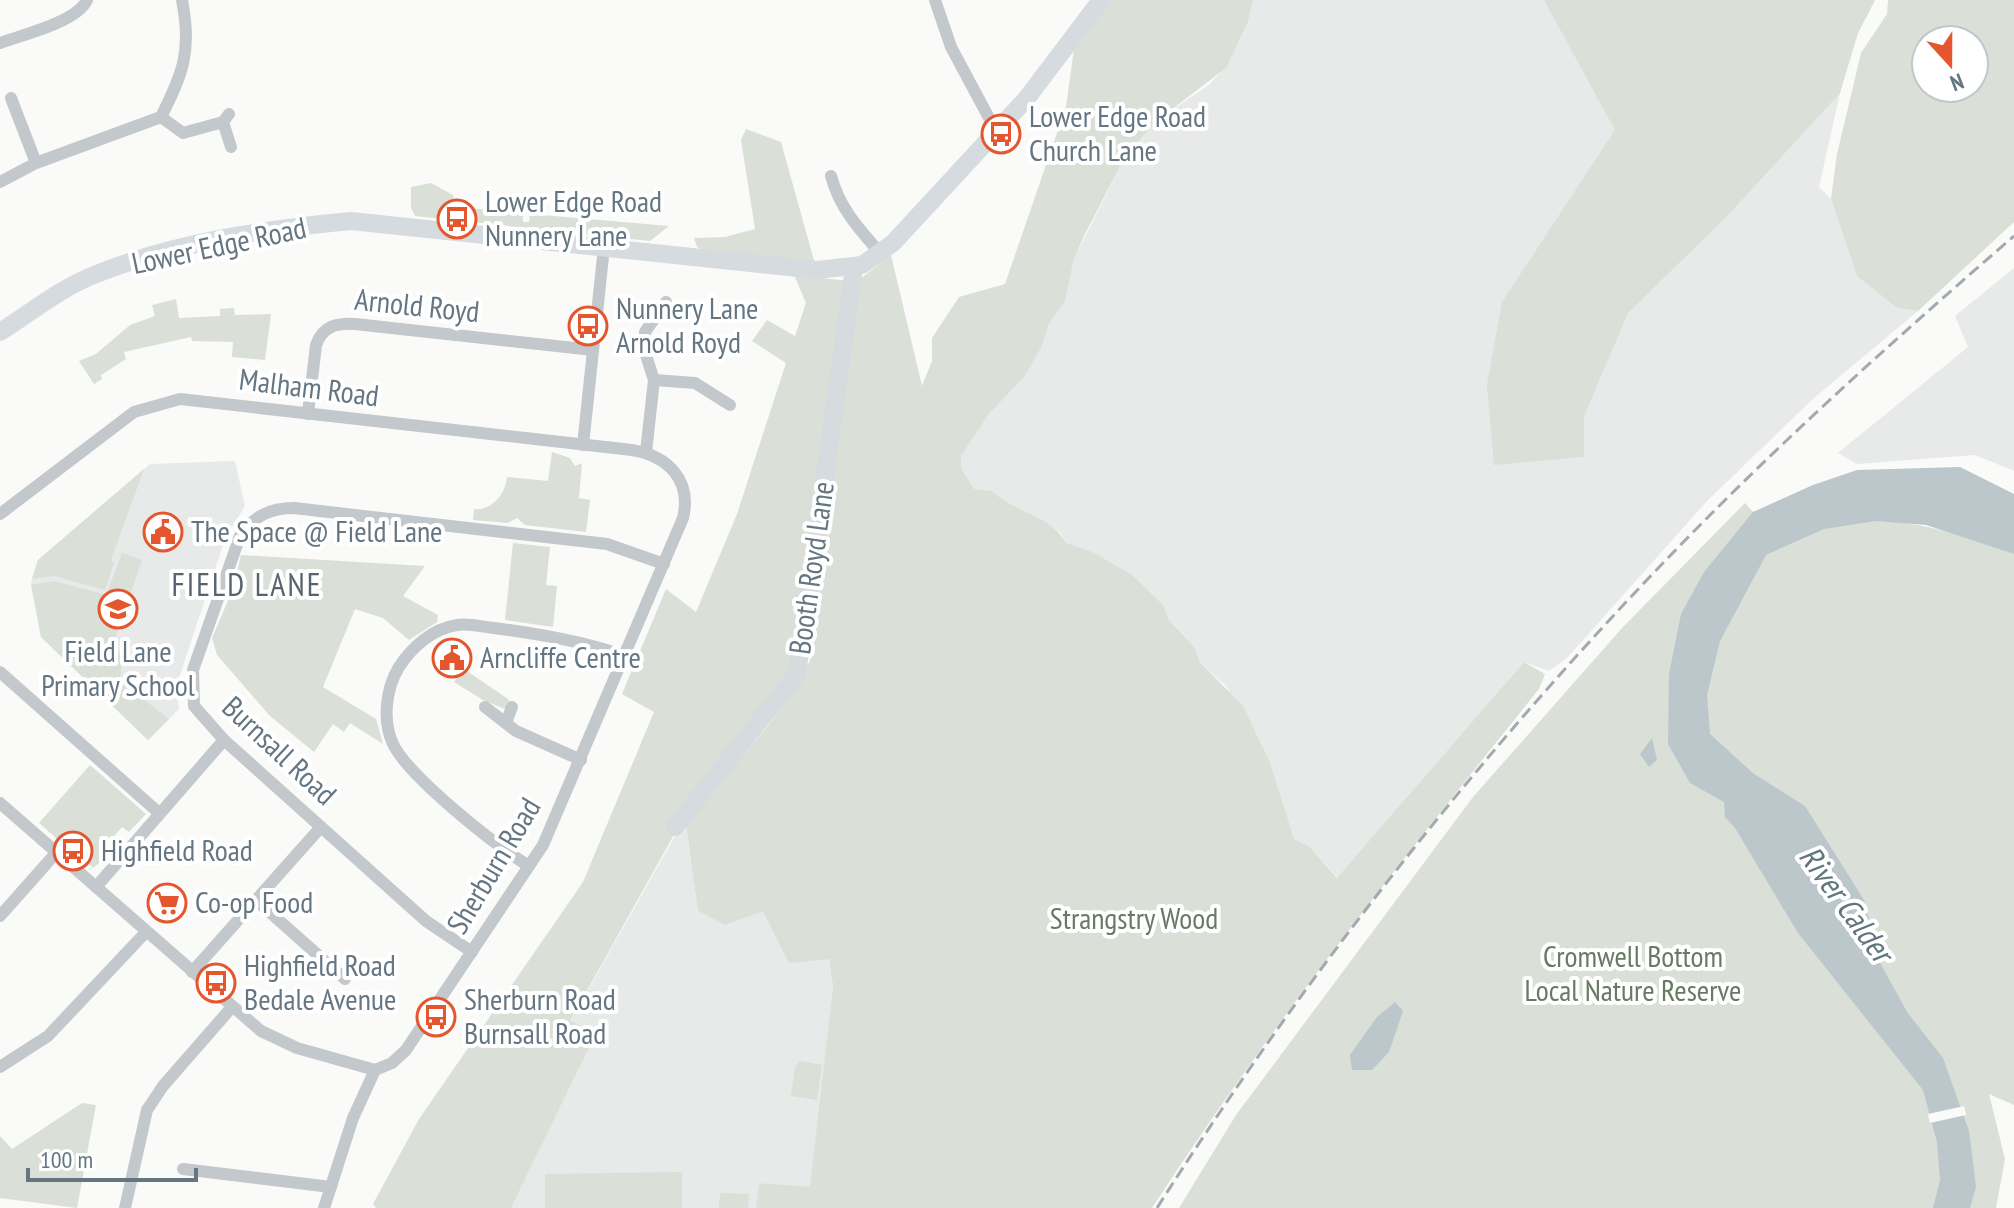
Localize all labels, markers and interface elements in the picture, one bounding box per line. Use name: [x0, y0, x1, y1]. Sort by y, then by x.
north arrow: [1910, 24, 1990, 104]
text: N: [1947, 67, 1968, 98]
place label: Lower Edge Road Church Lane: [1029, 96, 1206, 169]
bus stop icon: Lower Edge Road Church Lane: [980, 113, 1022, 155]
place label: Lower Edge Road Nunnery Lane: [485, 181, 662, 254]
bus stop icon: Lower Edge Road Nunnery Lane: [436, 198, 478, 240]
street label: Lower Edge Road: [128, 207, 309, 282]
street label: Arnold Royd: [353, 279, 481, 330]
place label: Nunnery Lane Arnold Royd: [616, 288, 758, 361]
bus stop icon: Nunnery Lane Arnold Royd: [567, 305, 609, 347]
street label: Malham Road: [237, 359, 381, 414]
street label: Booth Royd Lane: [779, 479, 842, 657]
public building icon: The Space @ Field Lane: [142, 511, 184, 553]
place label: The Space @ Field Lane: [191, 511, 442, 550]
district label: FIELD LANE: [172, 563, 322, 605]
school or university icon: Field Lane Primary School: [97, 588, 139, 630]
place label: Field Lane Primary School: [41, 631, 195, 704]
public building icon: Arncliffe Centre: [431, 637, 473, 679]
place label: Arncliffe Centre: [480, 637, 641, 676]
street label: Burnsall Road: [215, 687, 345, 813]
street label: Sherburn Road: [437, 790, 548, 940]
bus stop icon: Highfield Road: [52, 830, 94, 872]
place label: Highfield Road: [101, 830, 253, 869]
water label: River Calder: [1790, 837, 1906, 973]
supermarket icon: Co-op Food: [146, 882, 188, 924]
place label: Co-op Food: [195, 882, 313, 921]
park label: Strangstry Wood: [1050, 898, 1218, 937]
park label: Cromwell Bottom Local Nature Reserve: [1525, 936, 1741, 1009]
place label: Highfield Road Bedale Avenue: [244, 945, 396, 1018]
bus stop icon: Highfield Road Bedale Avenue: [195, 962, 237, 1004]
place label: Sherburn Road Burnsall Road: [464, 979, 616, 1052]
bus stop icon: Sherburn Road Burnsall Road: [415, 996, 457, 1038]
scale bar: [28, 1132, 196, 1182]
text: 100 m: [40, 1144, 93, 1175]

